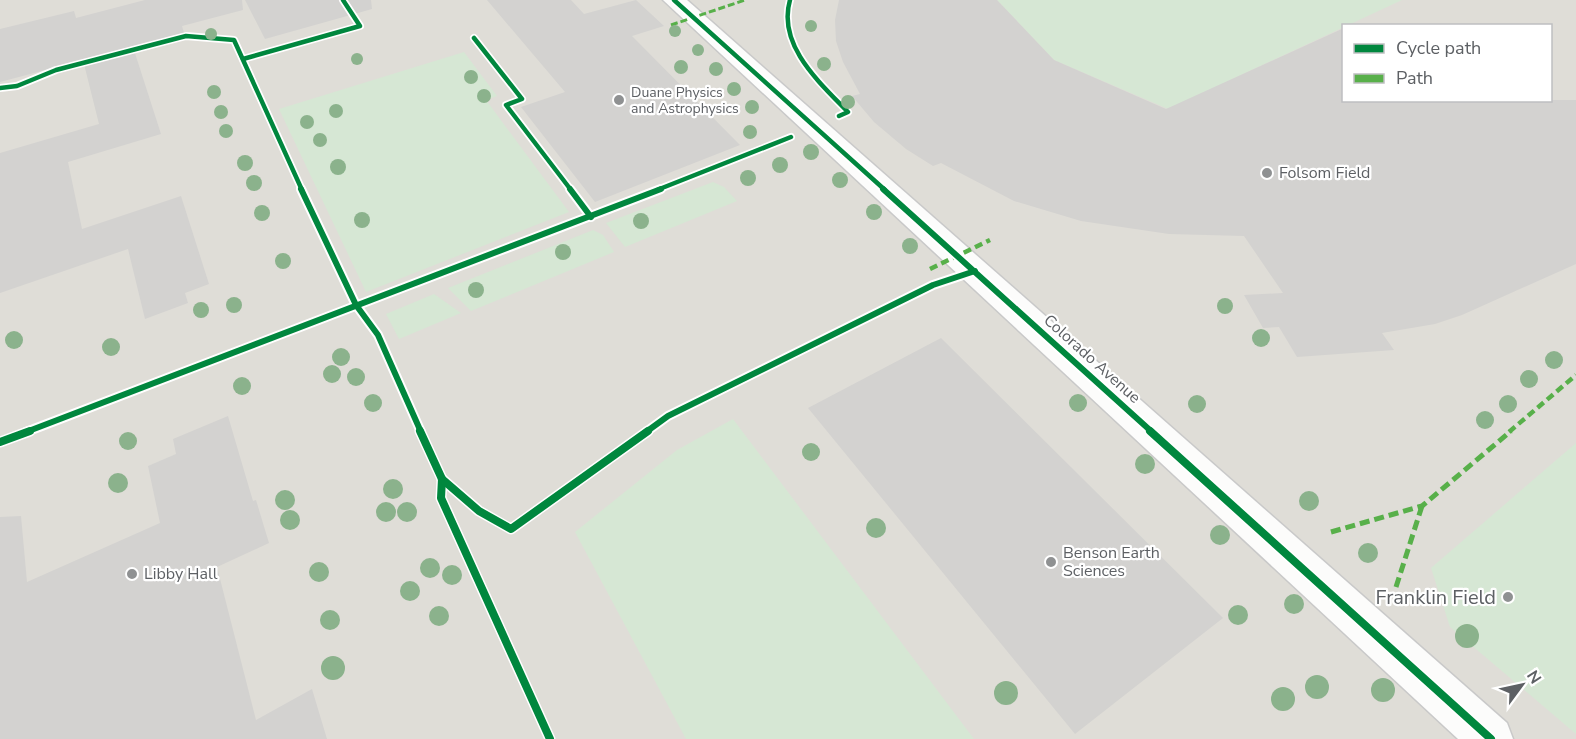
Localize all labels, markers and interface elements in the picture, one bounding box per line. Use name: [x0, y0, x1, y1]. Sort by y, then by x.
legend: [1342, 24, 1552, 102]
text: Cycle path: [1396, 36, 1481, 60]
text: Path: [1396, 66, 1433, 90]
place label: Duane Physics and Astrophysics: [631, 83, 739, 118]
marker: Duane Physics and Astrophysics: [612, 93, 626, 107]
place label: Folsom Field: [1279, 162, 1370, 184]
marker: Folsom Field: [1260, 166, 1274, 180]
street label: Colorado Avenue: [1039, 309, 1145, 409]
place label: Benson Earth Sciences: [1063, 542, 1160, 582]
marker: Benson Earth Sciences: [1044, 555, 1058, 569]
place label: Libby Hall: [144, 563, 218, 585]
marker: Libby Hall: [125, 567, 139, 581]
place label: Franklin Field: [1375, 584, 1496, 611]
marker: Franklin Field: [1501, 590, 1515, 604]
north arrow: [1492, 655, 1552, 715]
text: N: [1521, 666, 1546, 688]

